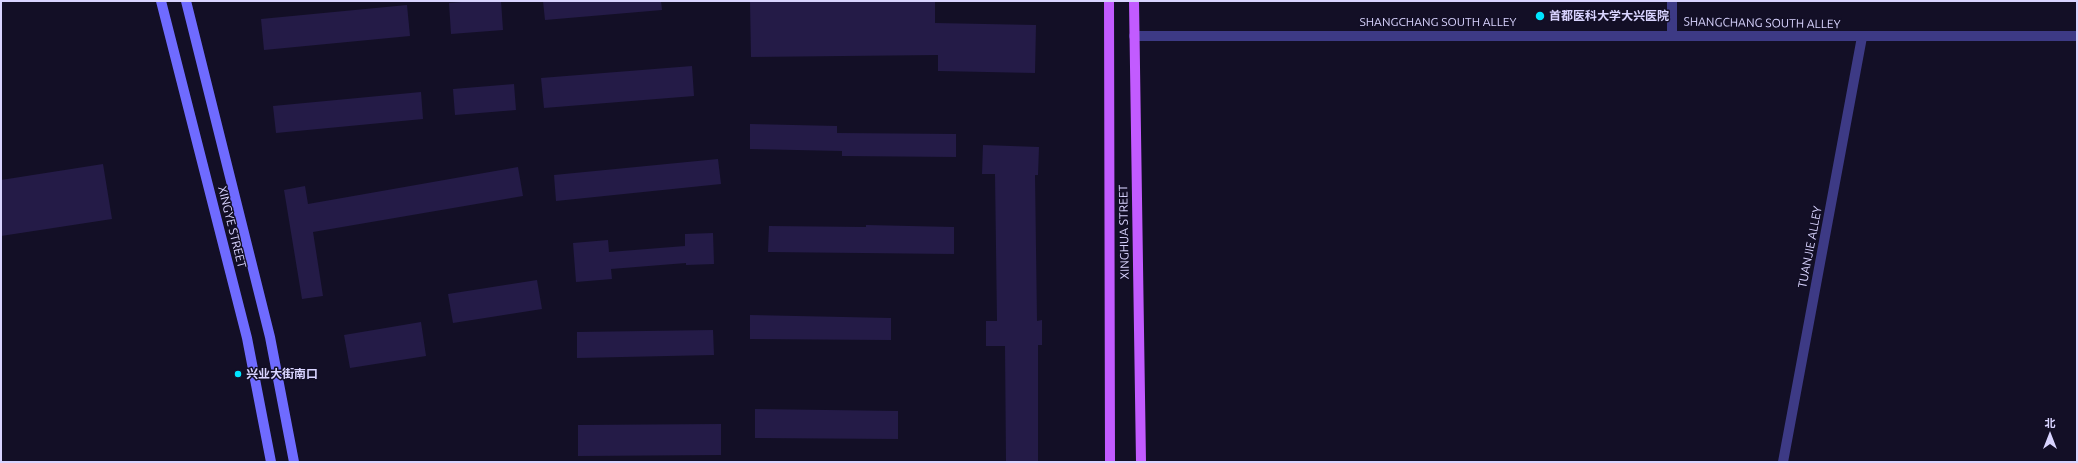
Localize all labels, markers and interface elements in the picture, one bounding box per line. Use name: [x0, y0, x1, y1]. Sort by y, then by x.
place label: 首都医科大学大兴医院: [1549, 9, 1669, 23]
marker: 首都医科大学大兴医院: [1534, 10, 1546, 22]
street label: SHANGCHANG SOUTH ALLEY: [1683, 14, 1841, 32]
street label: SHANGCHANG SOUTH ALLEY: [1359, 15, 1517, 29]
street label: XINGYE STREET: [215, 185, 249, 269]
street label: XINGHUA STREET: [1116, 185, 1132, 279]
street label: TUANJIE ALLEY: [1795, 205, 1825, 289]
place label: 兴业大街南口: [246, 367, 318, 381]
marker: 兴业大街南口: [233, 369, 243, 379]
north arrow: [2030, 415, 2070, 455]
text: 北: [2045, 417, 2056, 429]

